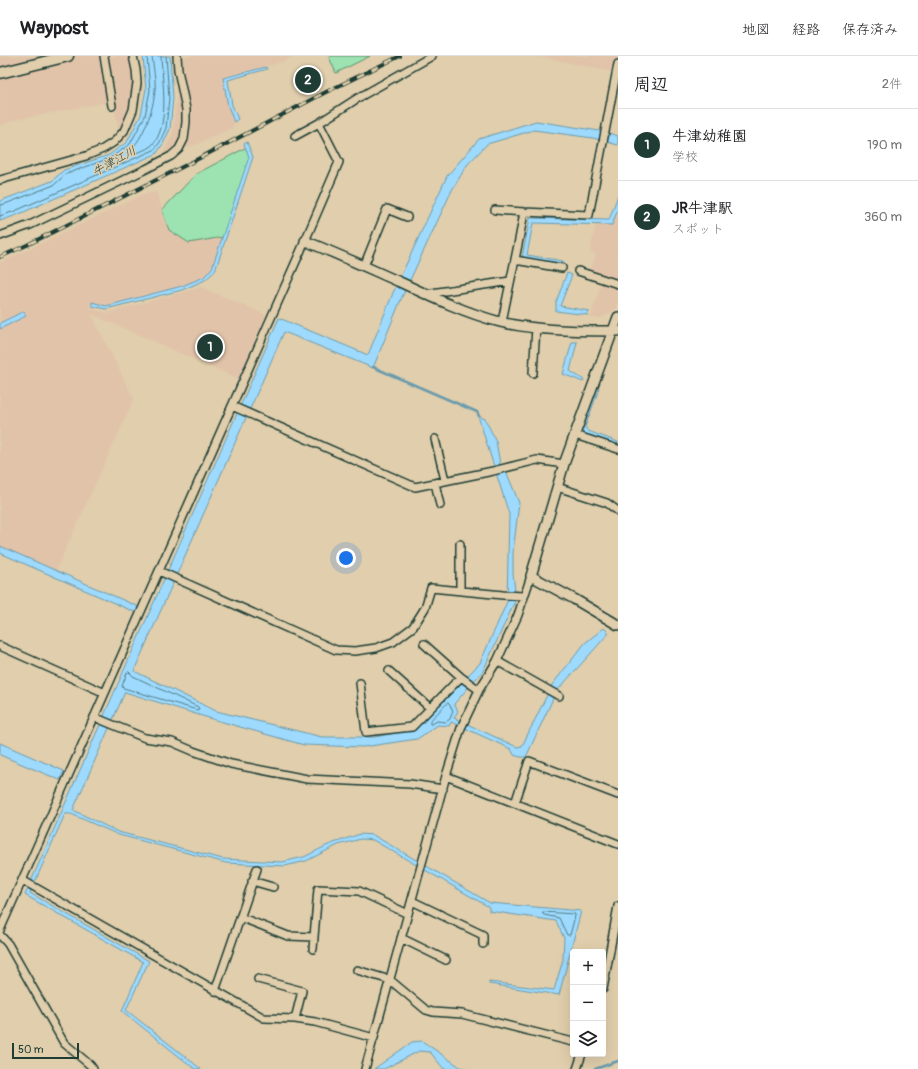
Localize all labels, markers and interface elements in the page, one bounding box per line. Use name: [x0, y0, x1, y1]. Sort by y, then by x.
text: Waypost: [20, 16, 89, 40]
text: 地図: [742, 21, 770, 38]
text: 経路: [792, 21, 820, 38]
text: 保存済み: [842, 21, 898, 38]
pin: 2: [295, 65, 321, 95]
text: 周辺: [634, 74, 668, 95]
text: 2件: [882, 76, 902, 92]
text: 牛津幼稚園: [672, 127, 747, 146]
text: 1: [644, 137, 650, 153]
text: 190 m: [867, 137, 902, 153]
water label: 牛津江川: [90, 143, 139, 180]
text: 学校: [672, 149, 698, 165]
text: JR牛津駅: [672, 199, 733, 218]
text: 2: [643, 209, 651, 225]
text: 360 m: [864, 209, 902, 225]
text: スポット: [672, 221, 724, 237]
pin: 1: [197, 332, 223, 362]
your location: [336, 548, 356, 568]
map controls: [570, 949, 606, 1057]
button: +: [570, 949, 606, 985]
button: −: [570, 985, 606, 1021]
button: layers: [570, 1021, 606, 1057]
scale bar: [12, 1041, 79, 1060]
text: 50 m: [18, 1043, 44, 1056]

